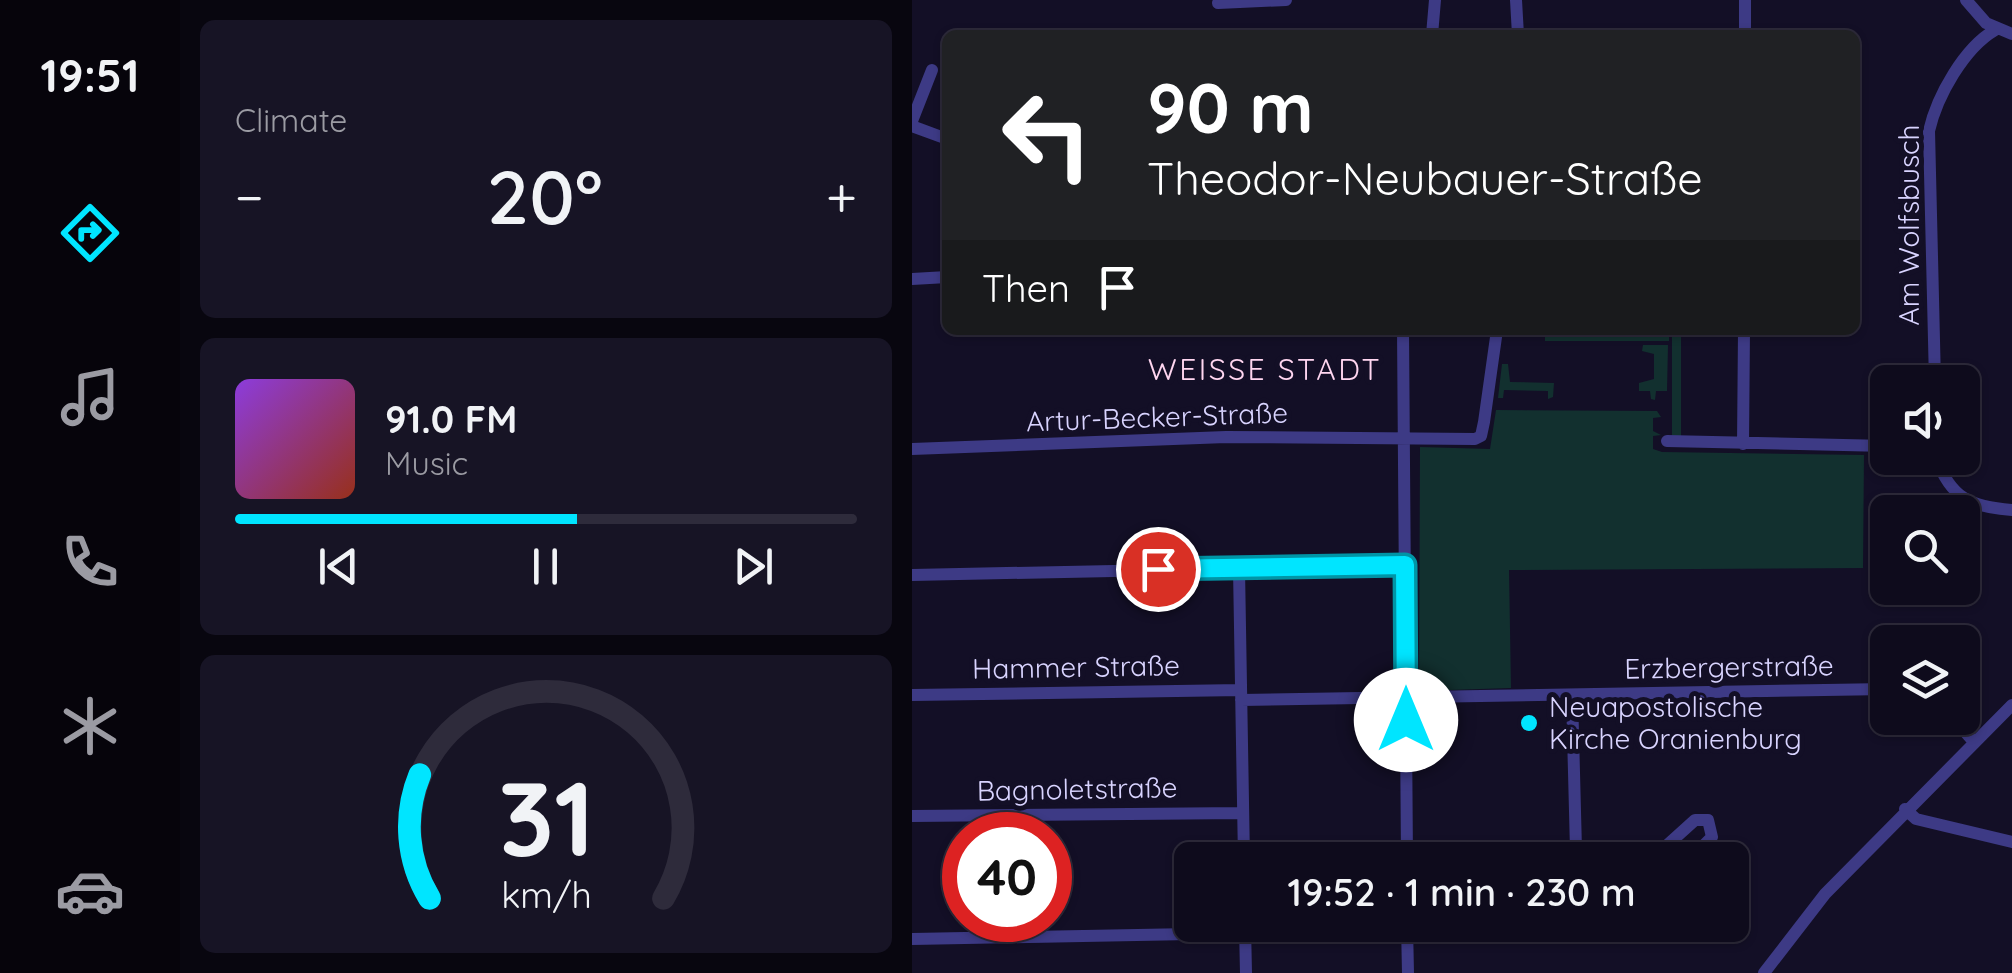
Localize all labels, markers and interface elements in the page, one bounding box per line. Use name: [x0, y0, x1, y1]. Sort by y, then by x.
text: 19:51: [41, 47, 139, 103]
text: 90 m: [1147, 63, 1314, 151]
icon: left: [982, 70, 1112, 200]
text: Climate: [235, 100, 347, 140]
street label: Am Wolfsbusch: [1891, 125, 1926, 325]
text: 20°: [487, 149, 603, 243]
text: Theodor-Neubauer-Straße: [1147, 150, 1703, 206]
text: −: [235, 162, 264, 231]
text: +: [826, 162, 857, 231]
icon: directions: [55, 198, 125, 268]
icon: arrive: [1090, 260, 1145, 315]
text: Then: [982, 264, 1070, 312]
district label: WEISSE STADT: [1148, 350, 1382, 388]
icon: music: [55, 362, 125, 432]
map controls: [1870, 365, 1980, 735]
button: sound: [1870, 365, 1980, 475]
street label: Artur-Becker-Straße: [1026, 394, 1288, 439]
text: 91.0 FM: [385, 395, 517, 443]
text: Music: [385, 443, 468, 483]
button: search: [1870, 495, 1980, 605]
icon: phone: [55, 527, 125, 597]
pin: [1116, 527, 1201, 612]
icon: previous: [311, 539, 366, 594]
icon: pause: [518, 539, 573, 594]
icon: next: [726, 539, 781, 594]
icon: arrive: [1131, 542, 1186, 597]
button: layers: [1870, 625, 1980, 735]
street label: Hammer Straße: [972, 647, 1180, 686]
street label: Erzbergerstraße: [1624, 647, 1834, 686]
position arrow: [1354, 668, 1458, 772]
place label: Neuapostolische Kirche Oranienburg: [1549, 689, 1802, 756]
icon: climate: [55, 691, 125, 761]
marker: Neuapostolische Kirche Oranienburg: [1518, 712, 1540, 734]
text: 31: [498, 752, 594, 882]
street label: Bagnoletstraße: [976, 769, 1178, 808]
speed limit sign: 40: [942, 812, 1072, 942]
icon: car: [55, 856, 125, 926]
text: 19:52 · 1 min · 230 m: [1287, 868, 1636, 916]
text: km/h: [501, 872, 591, 917]

